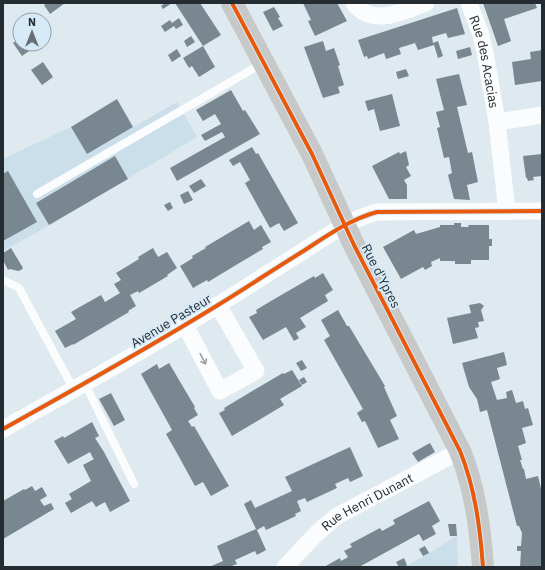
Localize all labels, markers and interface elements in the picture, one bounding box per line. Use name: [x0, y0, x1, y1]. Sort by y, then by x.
north arrow: [12, 12, 52, 52]
street label: Rue des Acacias: [466, 13, 503, 109]
text: N: [28, 15, 36, 29]
street label: Rue d'Ypres: [358, 241, 404, 311]
street label: Avenue Pasteur: [128, 290, 215, 352]
one-way arrow: [200, 353, 208, 365]
street label: Rue Henri Dunant: [317, 469, 416, 535]

